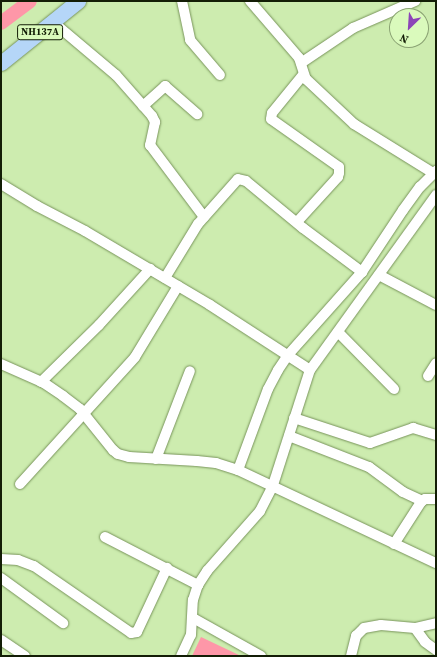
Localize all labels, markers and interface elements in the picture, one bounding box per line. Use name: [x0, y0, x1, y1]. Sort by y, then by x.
north arrow: [389, 8, 429, 48]
road number: NH137A: [17, 24, 63, 40]
text: N: [397, 30, 411, 47]

